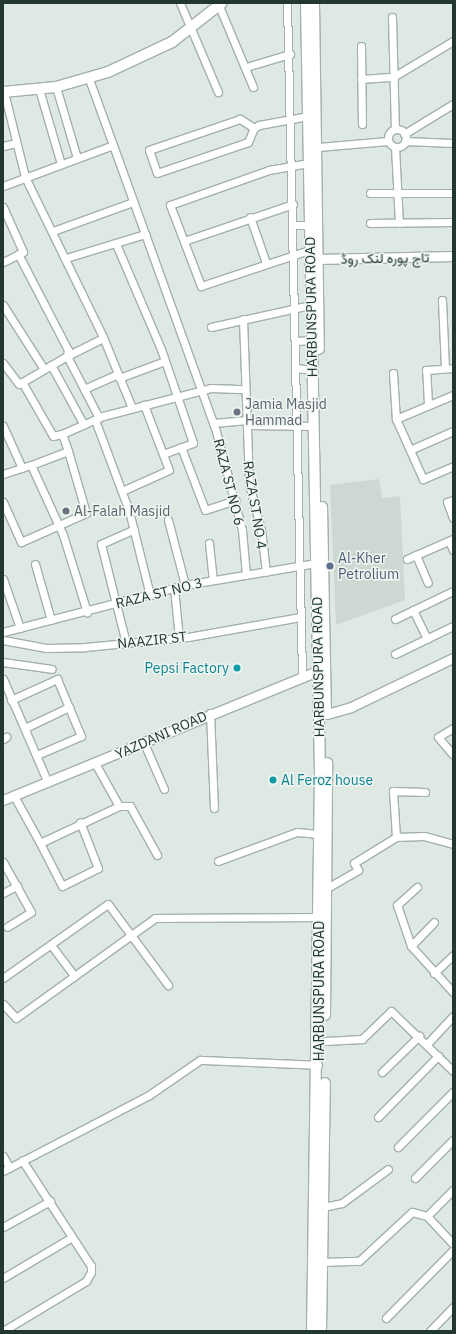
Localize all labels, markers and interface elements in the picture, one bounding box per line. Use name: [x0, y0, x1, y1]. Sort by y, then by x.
street label: HARBUNSPURA ROAD: [301, 237, 321, 377]
street label: تاج پورہ لنک روڈ: [341, 249, 429, 267]
place label: Jamia Masjid Hammad: [245, 396, 327, 428]
marker: Jamia Masjid Hammad: [232, 407, 242, 417]
street label: RAZA ST NO 6: [210, 437, 248, 527]
street label: RAZA ST NO 4: [240, 460, 270, 550]
place label: Al-Falah Masjid: [74, 503, 170, 519]
marker: Al-Falah Masjid: [61, 506, 71, 516]
place label: Al-Kher Petrolium: [338, 550, 399, 582]
marker: Al-Kher Petrolium: [325, 561, 335, 571]
street label: RAZA ST NO 3: [114, 574, 204, 612]
street label: HARBUNSPURA ROAD: [308, 597, 328, 737]
street label: NAAZIR ST: [116, 628, 188, 652]
place label: Pepsi Factory: [145, 660, 229, 676]
marker: Pepsi Factory: [232, 663, 242, 673]
street label: YAZDANI ROAD: [113, 707, 209, 763]
place label: Al Feroz house: [281, 772, 373, 788]
marker: Al Feroz house: [268, 775, 278, 785]
street label: HARBUNSPURA ROAD: [311, 921, 327, 1061]

